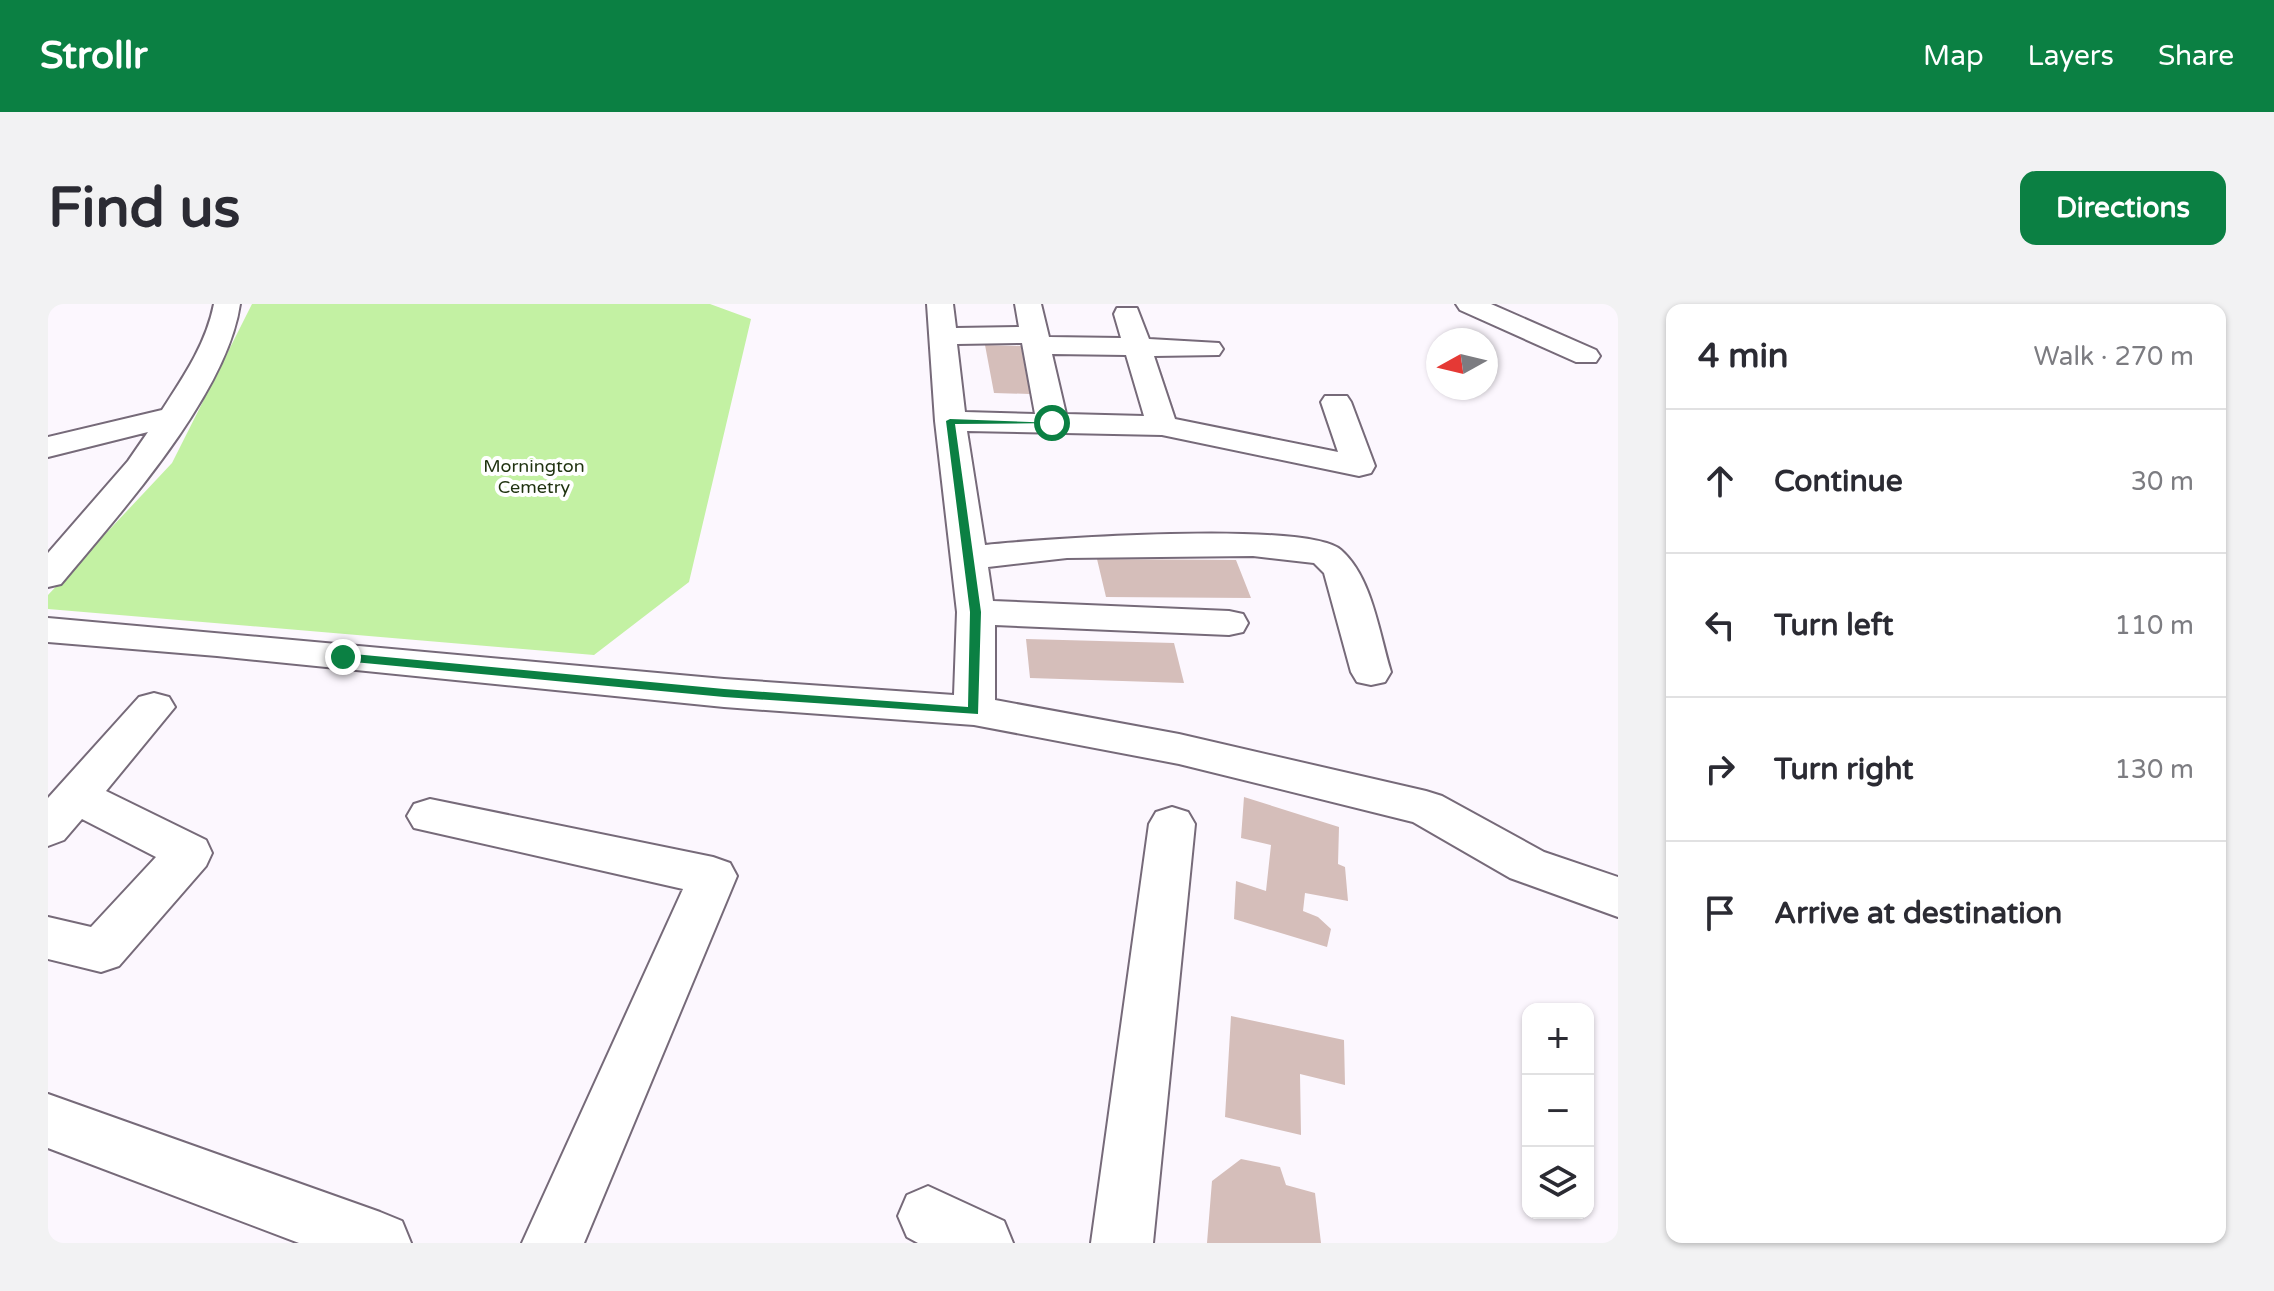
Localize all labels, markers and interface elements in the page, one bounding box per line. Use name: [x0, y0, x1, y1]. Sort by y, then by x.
text: Strollr: [40, 33, 148, 79]
text: Map: [1923, 39, 1984, 73]
text: Layers: [2028, 39, 2114, 73]
text: Share: [2158, 39, 2234, 73]
button: Directions: [2020, 171, 2226, 245]
text: Find us: [48, 175, 240, 242]
north arrow: [1426, 328, 1498, 400]
text: 4 min: [1698, 336, 1789, 377]
text: Walk · 270 m: [2034, 341, 2194, 372]
route start: [1034, 405, 1070, 441]
park label: Mornington Cemetry: [483, 455, 585, 498]
icon: ahead: [1698, 459, 1742, 503]
text: Continue: [1774, 463, 1903, 500]
text: 30 m: [2131, 466, 2194, 497]
icon: left: [1698, 603, 1742, 647]
text: Turn left: [1774, 607, 1893, 644]
text: 110 m: [2114, 610, 2194, 641]
route end: [325, 639, 361, 675]
icon: right: [1698, 747, 1742, 791]
text: Turn right: [1774, 751, 1914, 788]
text: 130 m: [2114, 754, 2194, 785]
icon: arrive: [1698, 891, 1742, 935]
text: Arrive at destination: [1774, 895, 2062, 932]
map controls: [1522, 1003, 1594, 1219]
button: +: [1522, 1003, 1594, 1075]
button: −: [1522, 1075, 1594, 1147]
button: layers: [1522, 1147, 1594, 1219]

